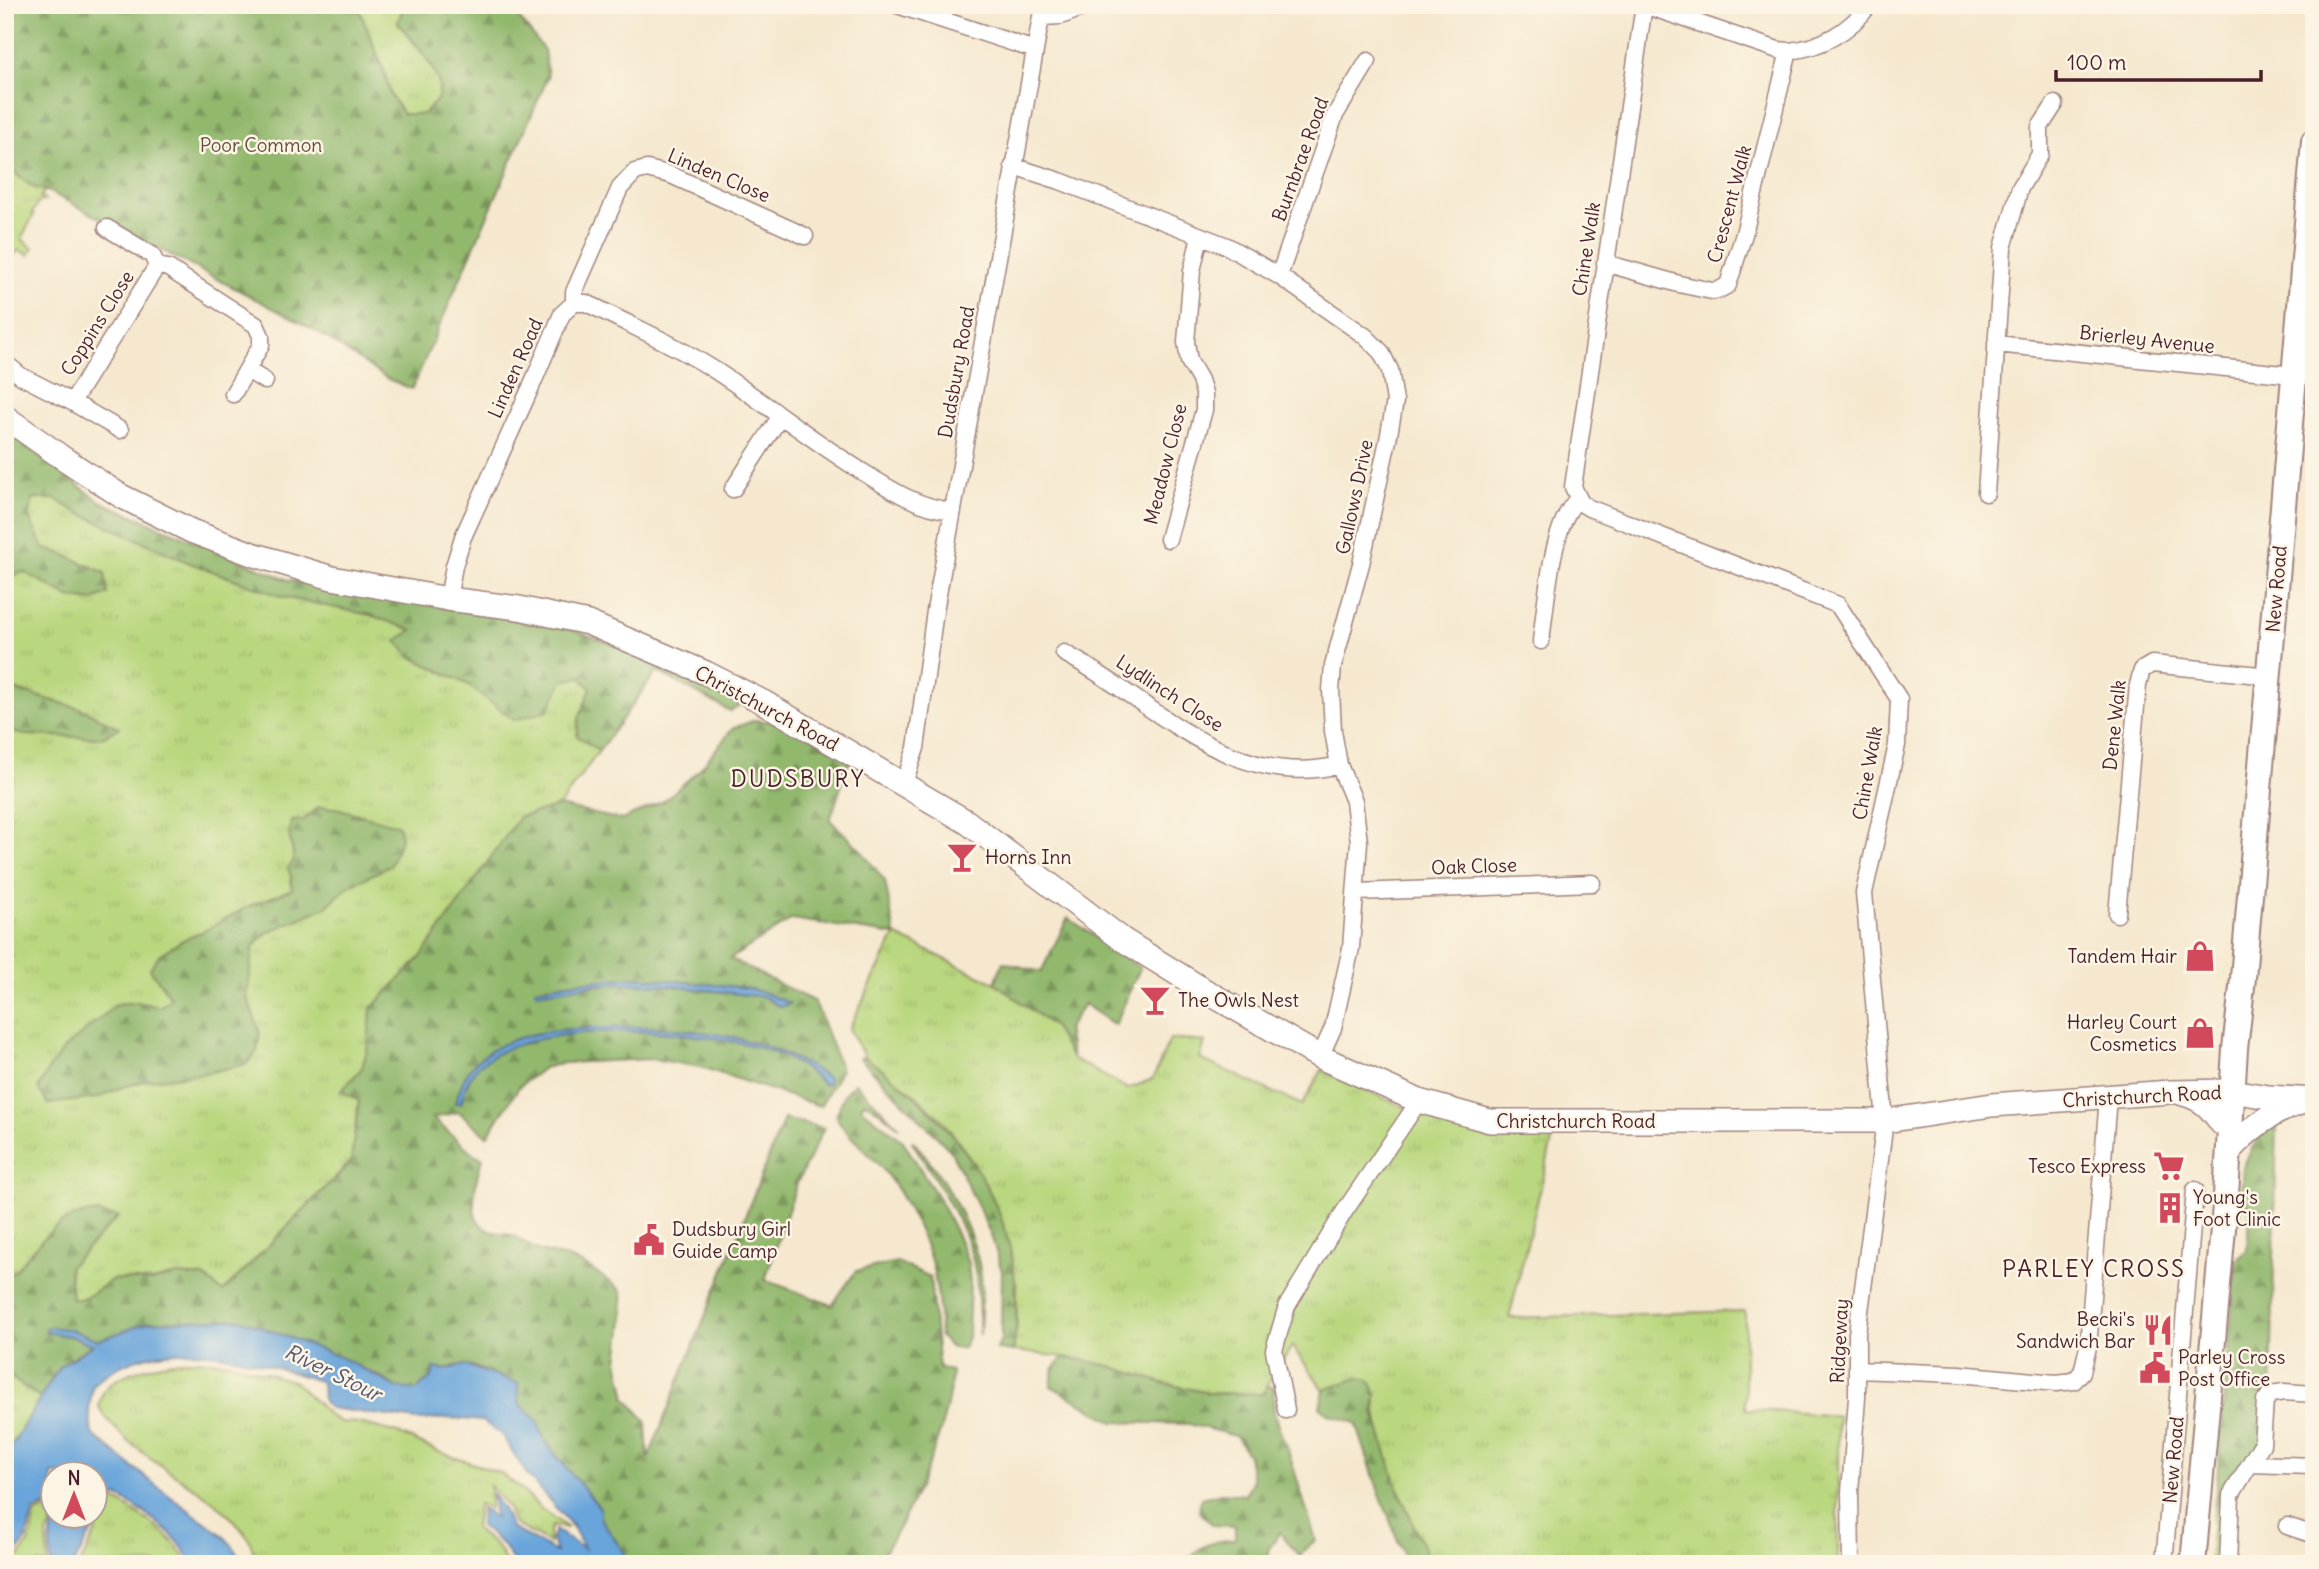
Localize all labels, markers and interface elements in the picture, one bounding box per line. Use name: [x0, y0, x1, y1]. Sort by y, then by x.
scale bar: [2056, 38, 2261, 82]
text: 100 m: [2067, 49, 2126, 76]
street label: Burnbrae Road: [1266, 94, 1334, 224]
park label: Poor Common: [200, 133, 322, 157]
street label: Crescent Walk: [1702, 142, 1756, 266]
street label: Linden Close: [664, 143, 774, 207]
street label: Chine Walk: [1567, 200, 1605, 298]
street label: Coppins Close: [55, 266, 139, 380]
street label: Dudsbury Road: [933, 304, 979, 440]
street label: Linden Road: [482, 314, 548, 422]
street label: Brierley Avenue: [2078, 320, 2216, 358]
street label: Meadow Close: [1138, 401, 1192, 527]
street label: Gallows Drive: [1330, 437, 1378, 557]
street label: New Road: [2260, 545, 2292, 633]
street label: Lydlinch Close: [1112, 649, 1228, 737]
street label: Christchurch Road: [691, 660, 843, 756]
street label: Dene Walk: [2097, 678, 2131, 771]
street label: Chine Walk: [1847, 724, 1887, 822]
district label: DUDSBURY: [730, 764, 866, 793]
bar icon: Horns Inn: [945, 840, 979, 874]
place label: Horns Inn: [985, 845, 1071, 869]
street label: Oak Close: [1431, 853, 1517, 879]
shop icon: Tandem Hair: [2183, 939, 2217, 973]
place label: Tandem Hair: [2067, 944, 2177, 968]
bar icon: The Owls Nest: [1138, 983, 1172, 1017]
place label: The Owls Nest: [1178, 988, 1299, 1012]
place label: Harley Court Cosmetics: [2067, 1010, 2177, 1056]
shop icon: Harley Court Cosmetics: [2183, 1016, 2217, 1050]
street label: Christchurch Road: [2062, 1080, 2222, 1112]
street label: Christchurch Road: [1496, 1109, 1656, 1133]
supermarket icon: Tesco Express: [2152, 1149, 2186, 1183]
place label: Tesco Express: [2028, 1154, 2146, 1178]
place label: Young's Foot Clinic: [2193, 1185, 2281, 1231]
building icon: Young's Foot Clinic: [2153, 1191, 2187, 1225]
place label: Dudsbury Girl Guide Camp: [672, 1217, 791, 1263]
public building icon: Dudsbury Girl Guide Camp: [632, 1223, 666, 1257]
district label: PARLEY CROSS: [2002, 1254, 2186, 1283]
street label: Ridgeway: [1825, 1298, 1853, 1384]
place label: Becki's Sandwich Bar: [2016, 1307, 2135, 1353]
restaurant icon: Becki's Sandwich Bar: [2141, 1313, 2175, 1347]
water label: River Stour: [280, 1338, 388, 1409]
place label: Parley Cross Post Office: [2178, 1345, 2285, 1391]
public building icon: Parley Cross Post Office: [2138, 1351, 2172, 1385]
street label: New Road: [2157, 1416, 2189, 1504]
north arrow: [38, 1460, 108, 1530]
text: N: [67, 1466, 81, 1490]

